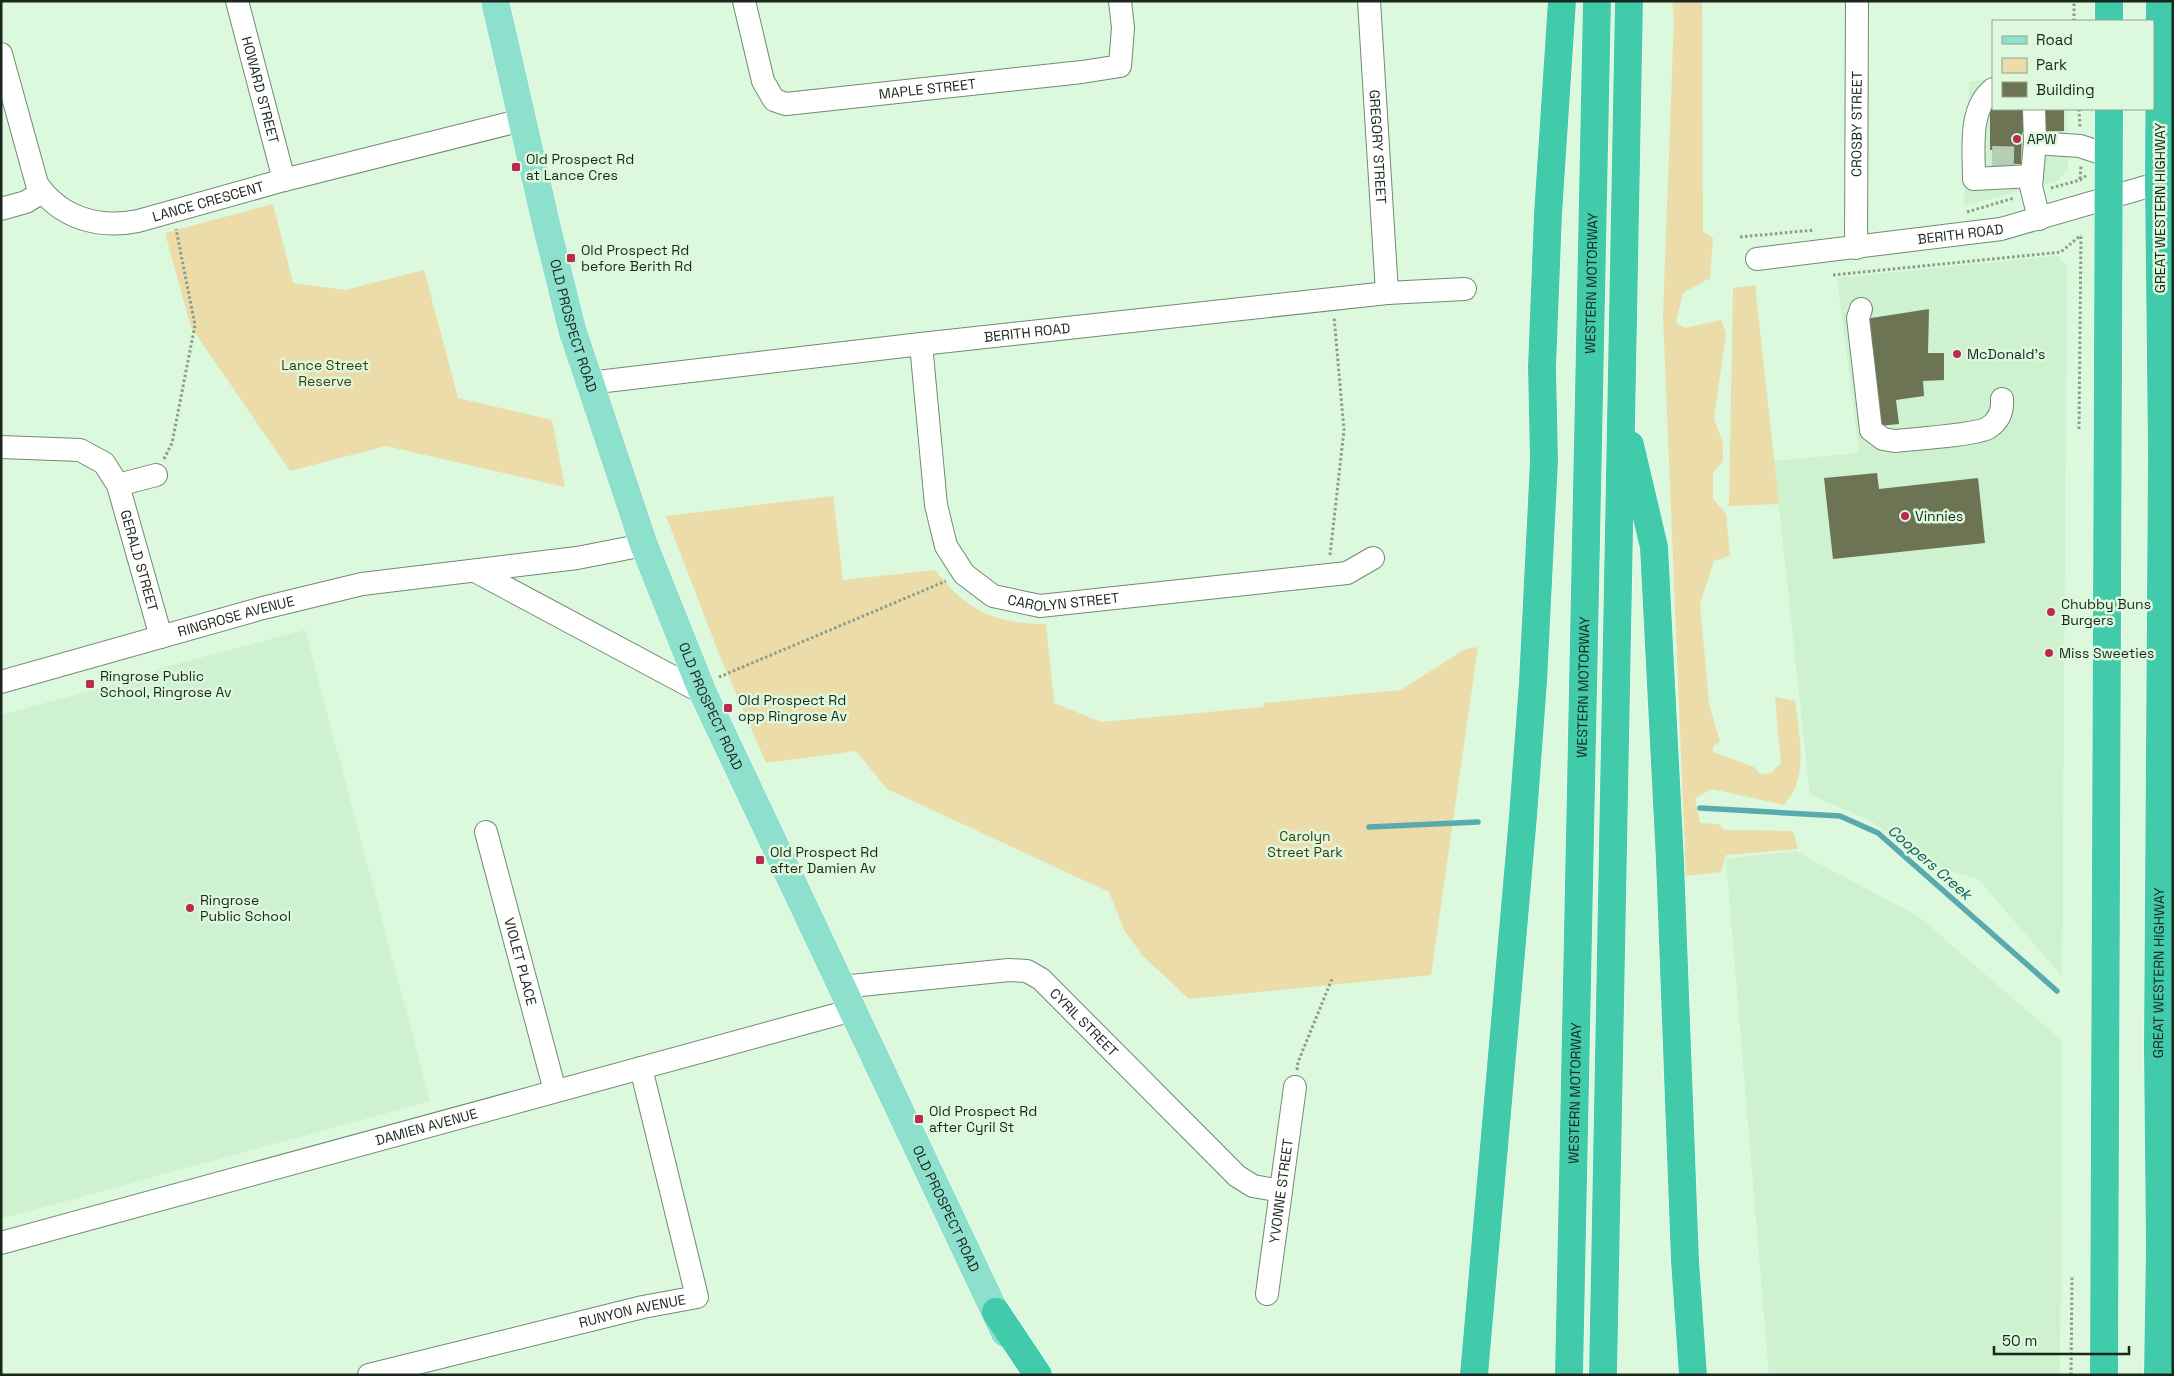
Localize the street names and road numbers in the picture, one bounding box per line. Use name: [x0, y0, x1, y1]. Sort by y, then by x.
street label: HOWARD STREET: [238, 34, 283, 146]
street label: CROSBY STREET: [1847, 71, 1866, 177]
street label: MAPLE STREET: [878, 75, 977, 103]
street label: GREGORY STREET: [1365, 89, 1390, 204]
street label: GREAT WESTERN HIGHWAY: [2151, 122, 2169, 293]
street label: LANCE CRESCENT: [150, 177, 266, 226]
street label: WESTERN MOTORWAY: [1581, 212, 1602, 354]
street label: BERITH ROAD: [1916, 220, 2005, 248]
street label: OLD PROSPECT ROAD: [546, 257, 601, 394]
street label: BERITH ROAD: [983, 319, 1071, 346]
street label: GERALD STREET: [116, 508, 162, 613]
street label: CAROLYN STREET: [1006, 589, 1120, 615]
street label: RINGROSE AVENUE: [176, 592, 296, 641]
street label: WESTERN MOTORWAY: [1573, 616, 1593, 758]
street label: OLD PROSPECT ROAD: [675, 640, 747, 773]
street label: GREAT WESTERN HIGHWAY: [2149, 887, 2168, 1058]
street label: VIOLET PLACE: [500, 916, 541, 1007]
street label: CYRIL STREET: [1046, 984, 1122, 1060]
street label: WESTERN MOTORWAY: [1564, 1022, 1585, 1164]
street label: DAMIEN AVENUE: [373, 1104, 480, 1149]
street label: YVONNE STREET: [1265, 1137, 1297, 1245]
street label: OLD PROSPECT ROAD: [909, 1142, 984, 1275]
street label: RUNYON AVENUE: [577, 1290, 687, 1332]

